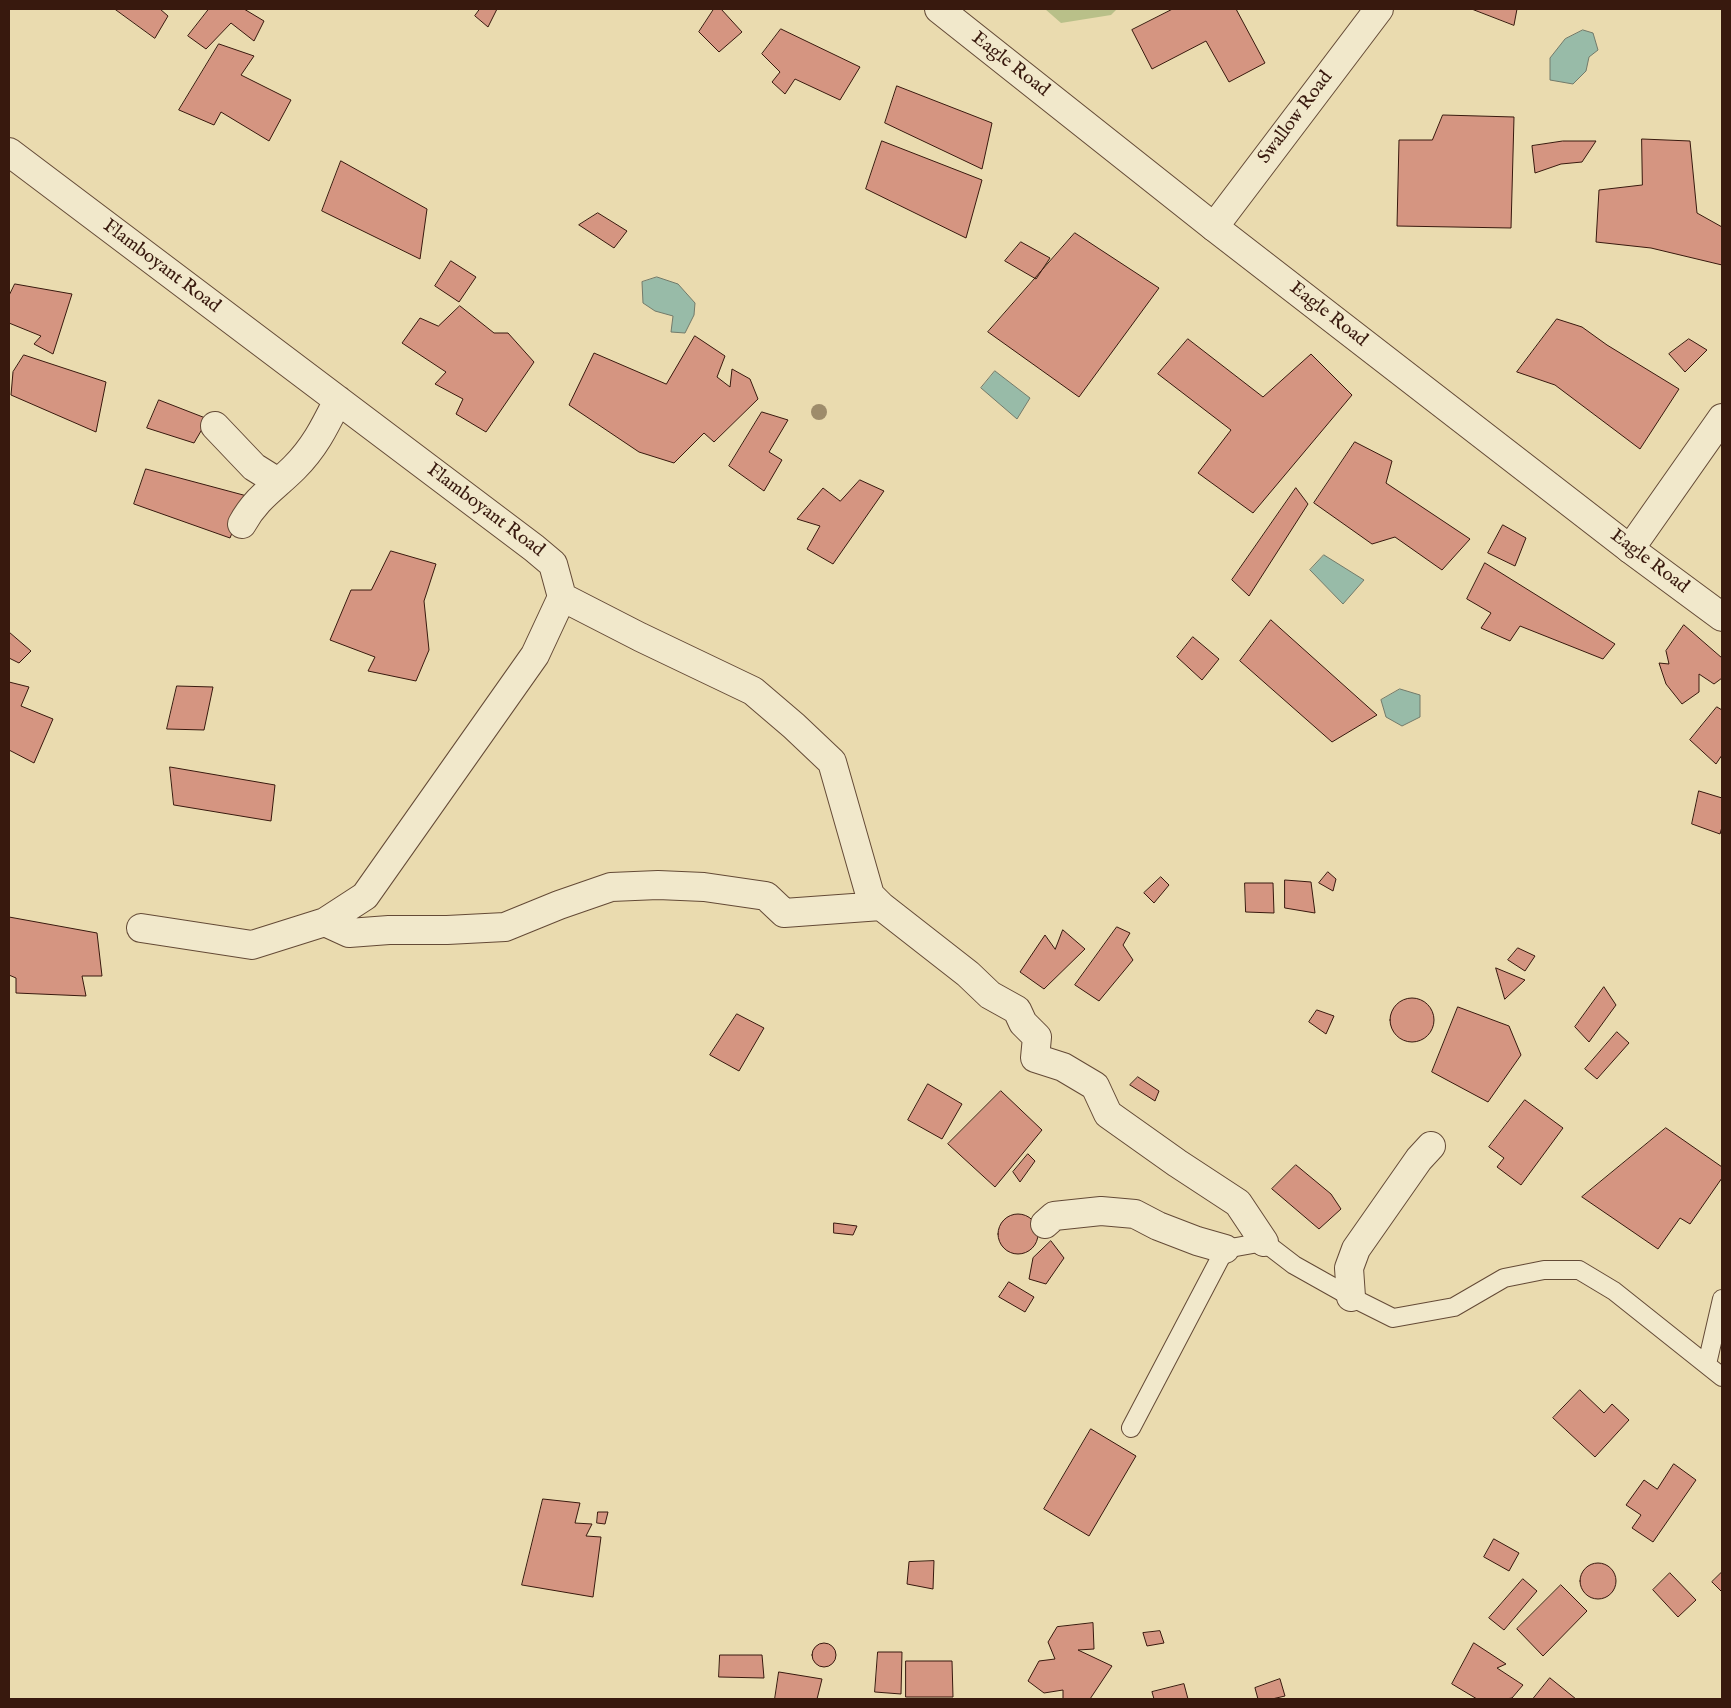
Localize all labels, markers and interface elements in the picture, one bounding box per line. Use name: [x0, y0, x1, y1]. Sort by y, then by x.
street label: Eagle Road: [966, 28, 1054, 102]
street label: Swallow Road: [1254, 67, 1338, 169]
street label: Flamboyant Road: [98, 215, 224, 319]
street label: Eagle Road: [1284, 278, 1372, 352]
street label: Flamboyant Road: [422, 459, 548, 563]
street label: Eagle Road: [1605, 525, 1693, 599]

